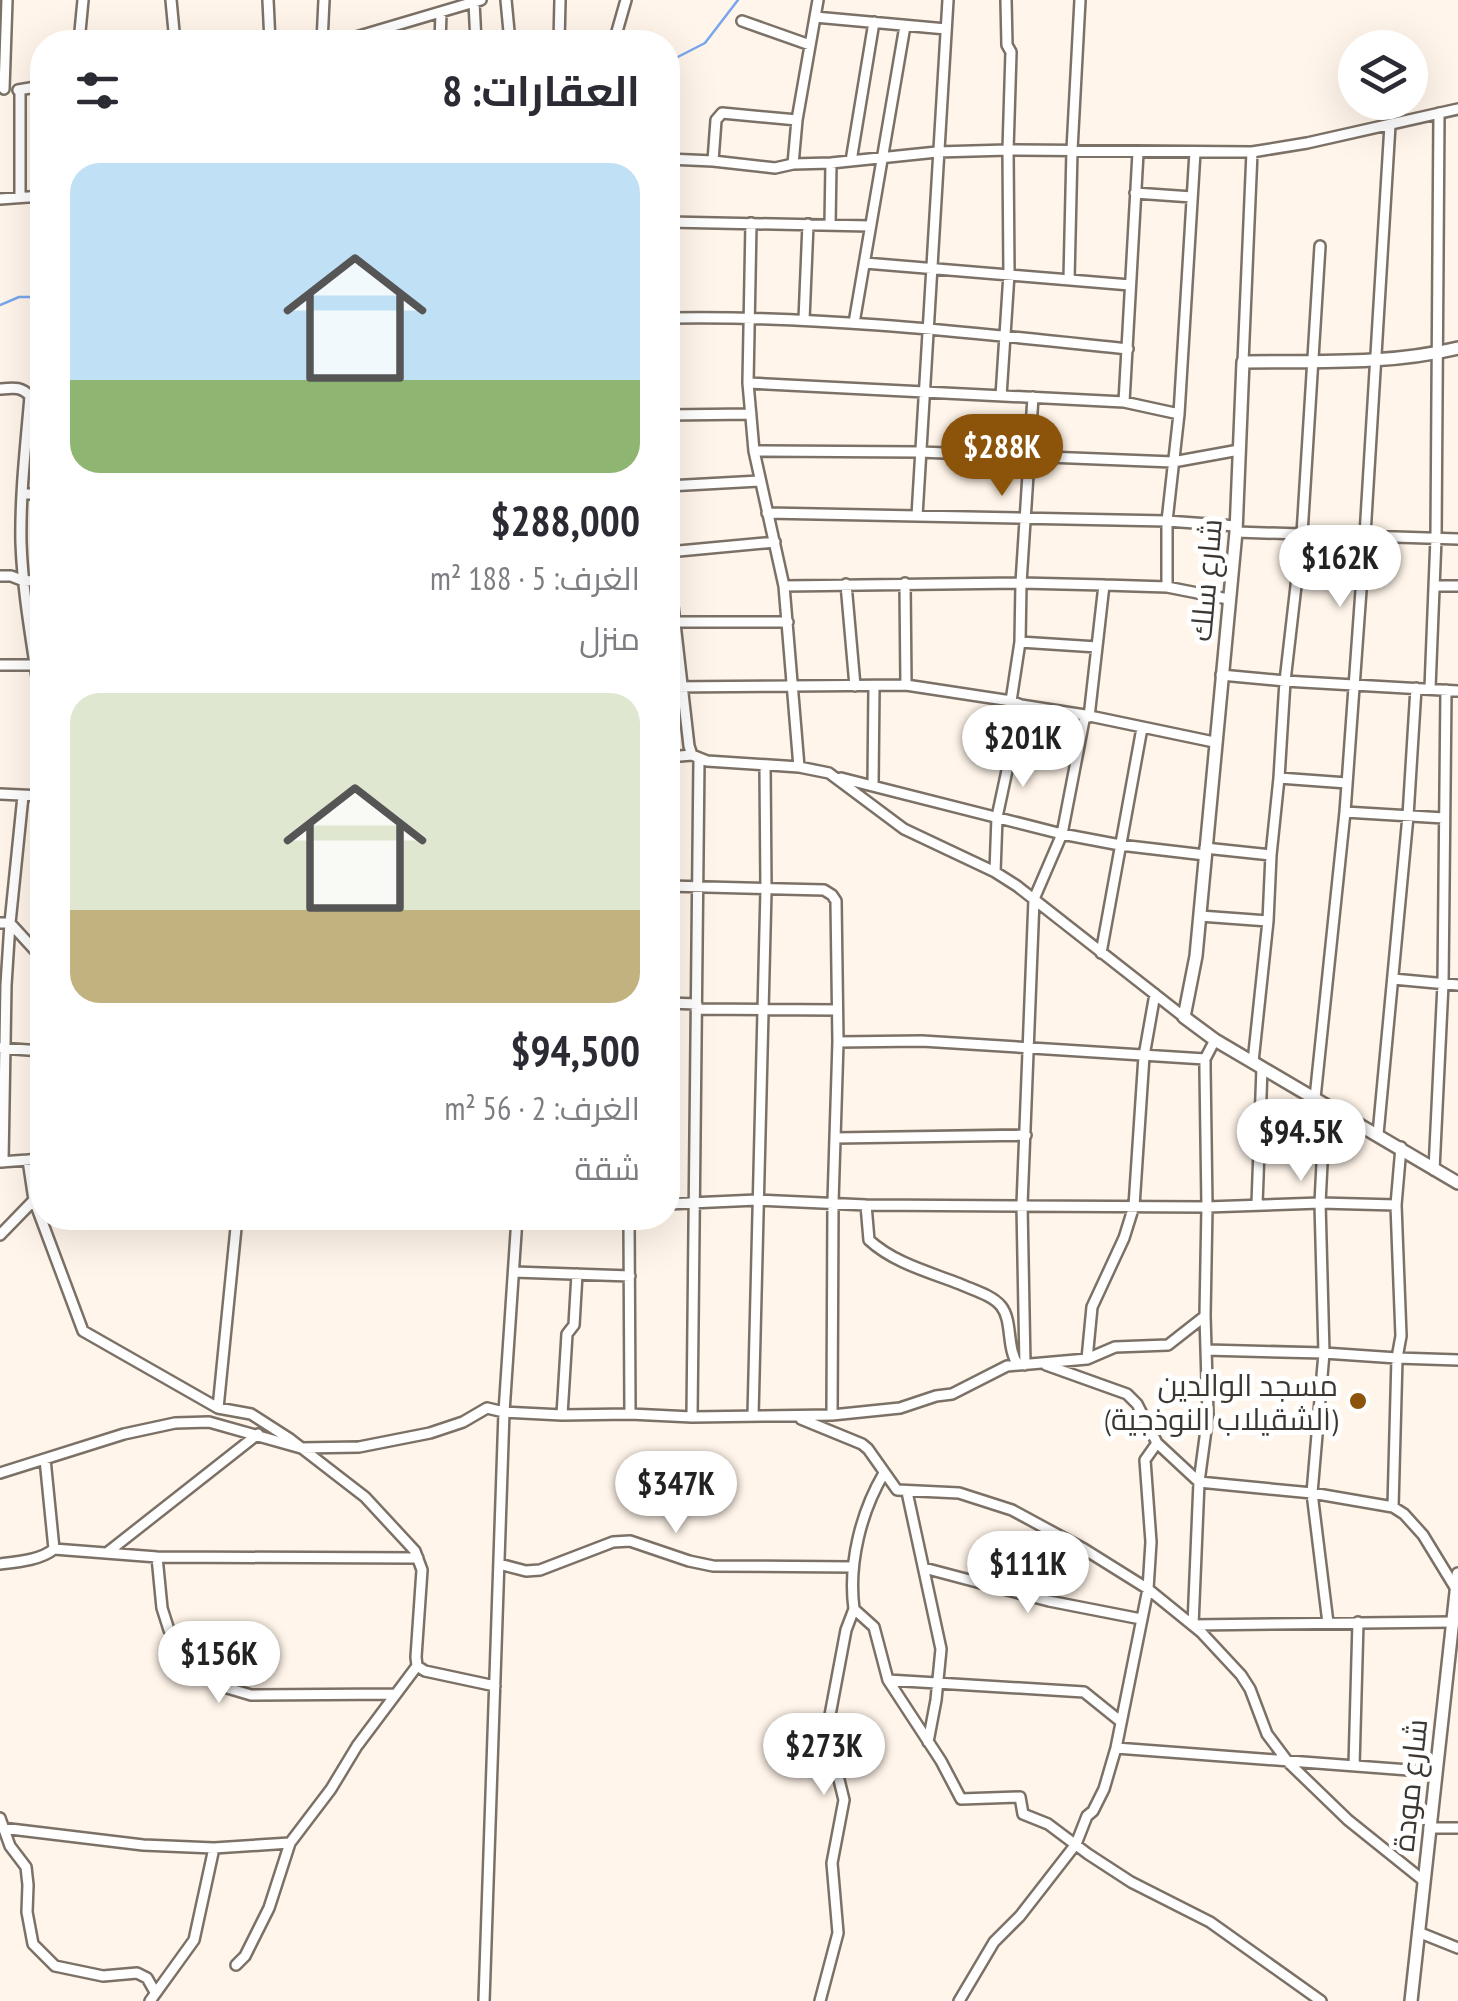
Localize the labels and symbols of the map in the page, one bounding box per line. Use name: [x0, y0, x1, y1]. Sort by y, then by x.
pin: $288K: [932, 414, 1072, 499]
street label: شارع سلك: [1180, 517, 1232, 643]
pin: $162K: [1270, 525, 1410, 610]
pin: $201K: [953, 705, 1093, 790]
pin: $94.5K: [1220, 1099, 1382, 1184]
place label: مسجد الوالدين (الشقيلاب النوذجية): [1104, 1365, 1338, 1438]
marker: مسجد الوالدين (الشقيلاب النوذجية): [1347, 1390, 1369, 1412]
pin: $347K: [606, 1451, 746, 1536]
pin: $111K: [958, 1531, 1098, 1616]
pin: $156K: [149, 1621, 289, 1706]
pin: $273K: [754, 1713, 894, 1798]
street label: شارع مودة: [1383, 1717, 1437, 1853]

